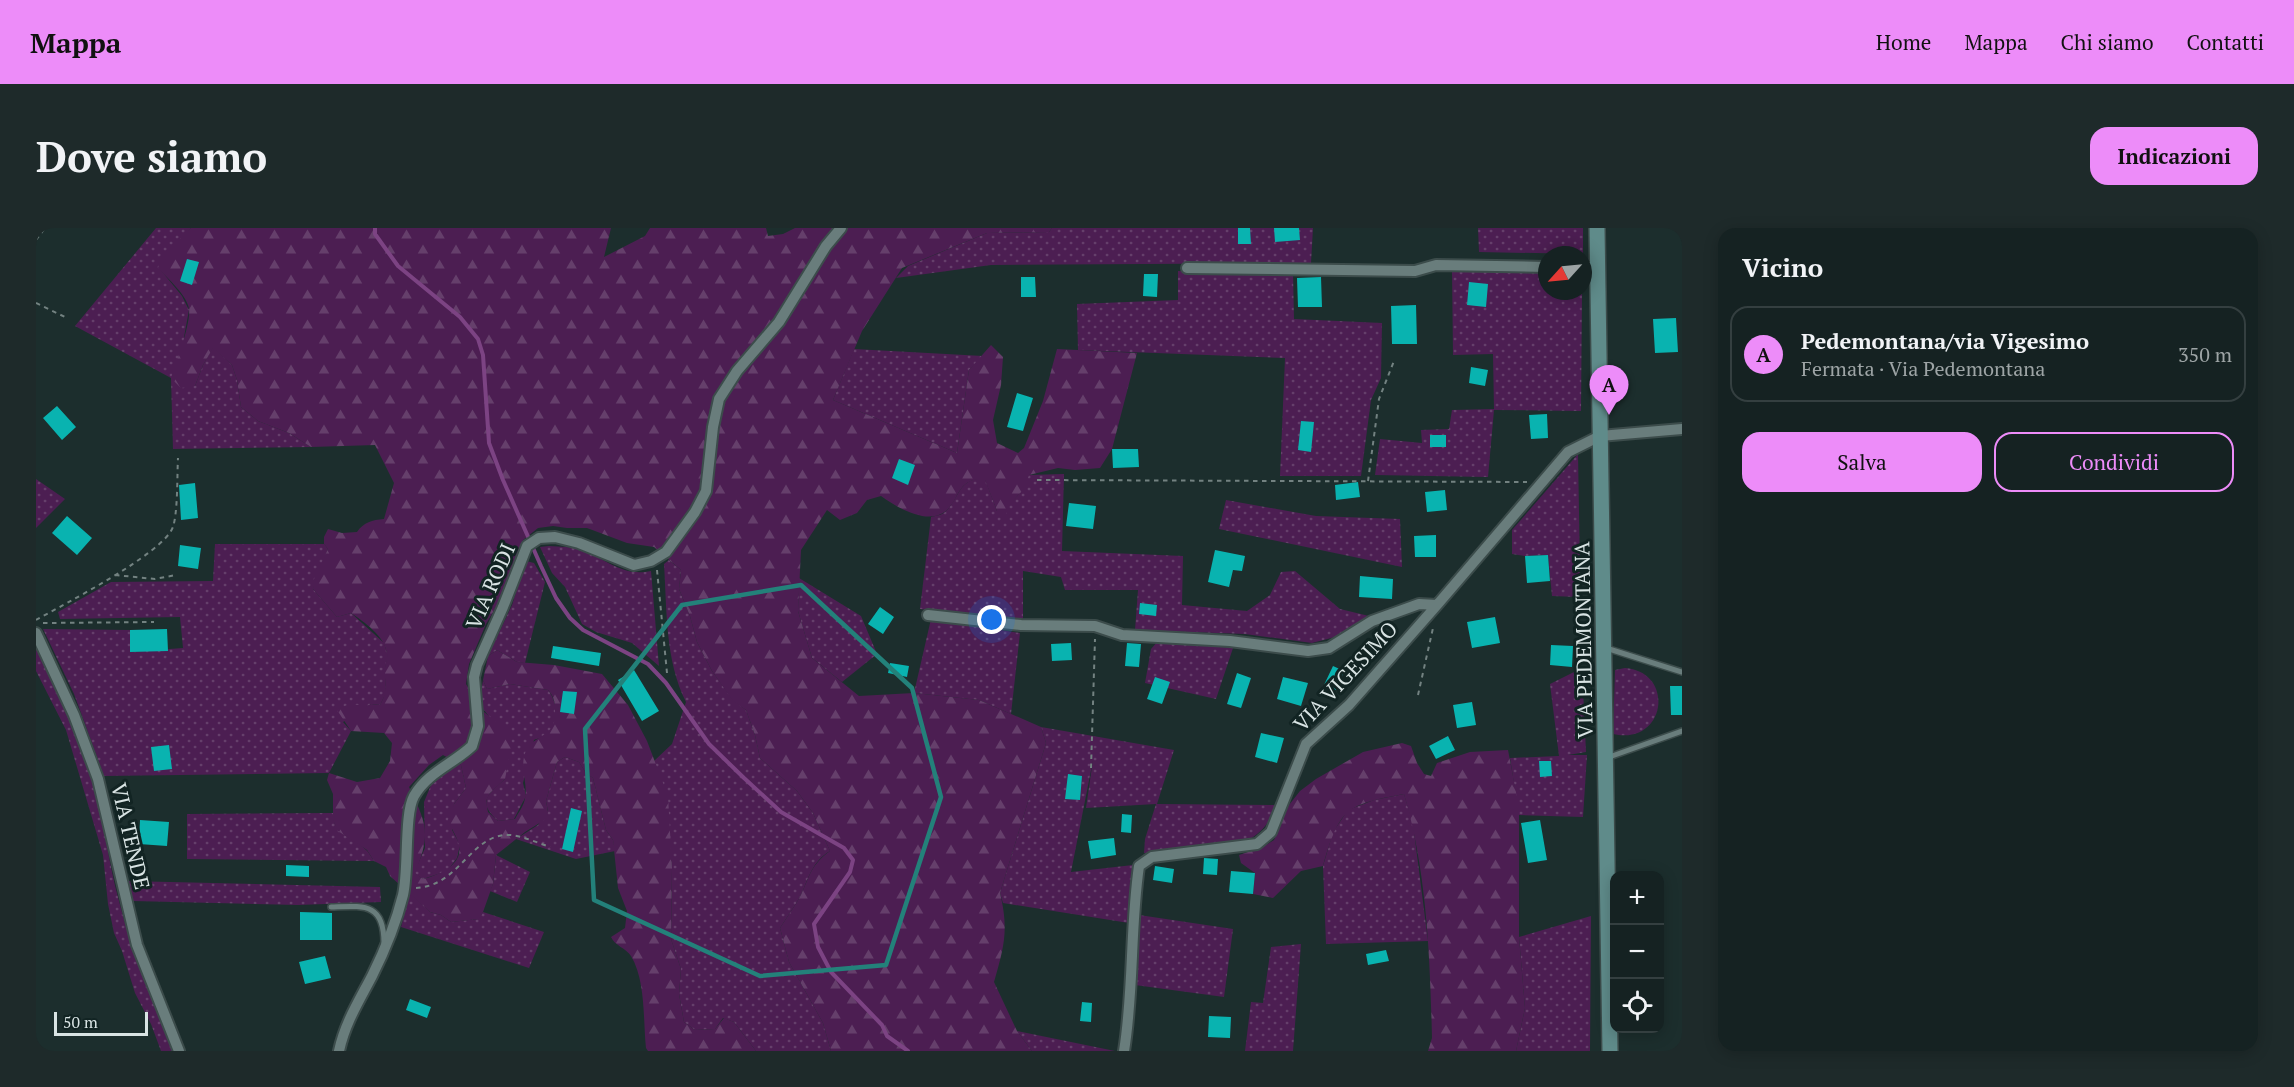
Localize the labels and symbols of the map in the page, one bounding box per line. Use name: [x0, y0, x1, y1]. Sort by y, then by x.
north arrow: [1538, 246, 1592, 300]
pin: A: [1590, 366, 1628, 415]
street label: VIA RODI: [459, 539, 521, 633]
street label: VIA PEDEMONTANA: [1567, 541, 1599, 739]
your location: [977, 605, 1006, 634]
street label: VIA VIGESIMO: [1287, 615, 1403, 737]
street label: VIA TENDE: [105, 780, 157, 892]
scale bar: [54, 1009, 148, 1036]

